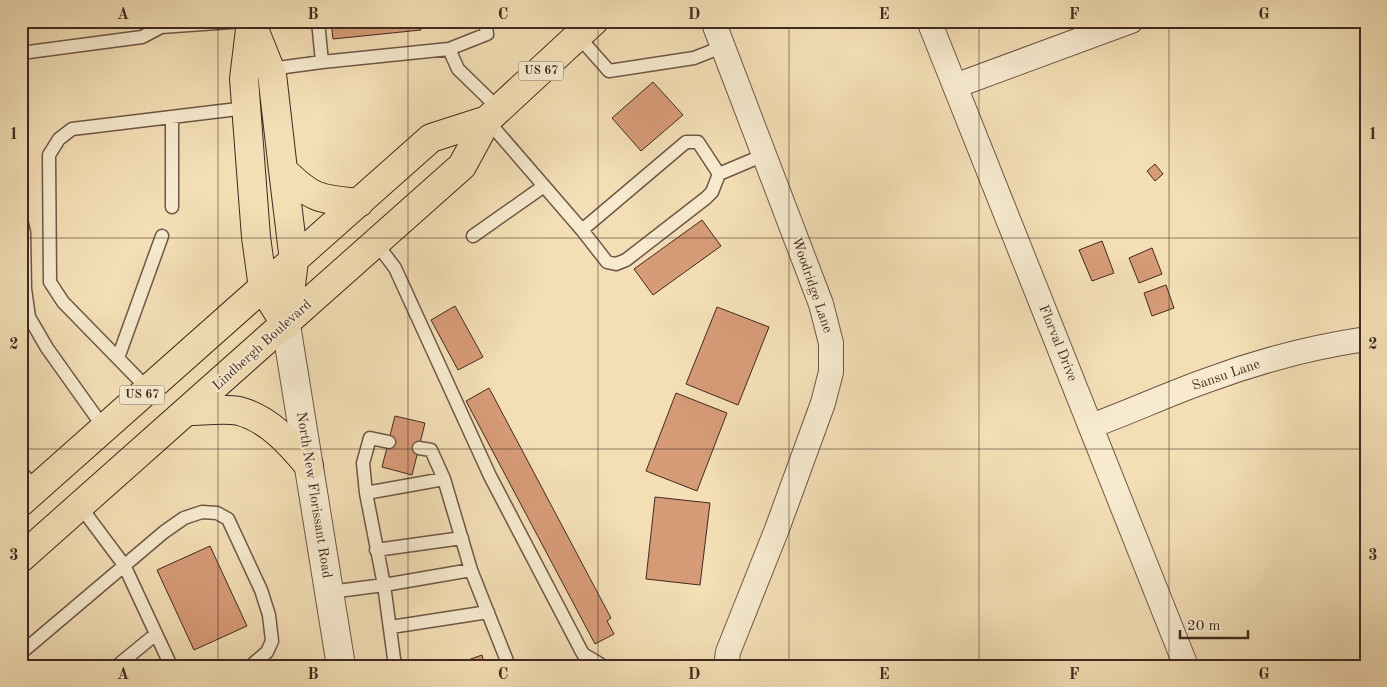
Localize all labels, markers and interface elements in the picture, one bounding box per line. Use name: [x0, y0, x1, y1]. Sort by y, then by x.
text: A: [117, 7, 129, 23]
text: B: [307, 7, 319, 23]
text: C: [498, 7, 508, 23]
text: D: [688, 7, 700, 23]
text: E: [878, 7, 890, 23]
text: F: [1069, 7, 1080, 23]
text: G: [1258, 7, 1270, 23]
road number: US 67: [518, 61, 564, 80]
text: 1: [9, 127, 19, 143]
text: 1: [1368, 127, 1378, 143]
street label: Woodridge Lane: [789, 236, 835, 334]
street label: Lindbergh Boulevard: [210, 297, 314, 393]
street label: Florval Drive: [1036, 303, 1080, 383]
text: 2: [9, 337, 19, 353]
text: 2: [1368, 337, 1378, 353]
street label: Sansu Lane: [1190, 357, 1262, 393]
road number: US 67: [120, 386, 164, 404]
street label: North New Florissant Road: [294, 411, 334, 579]
text: 3: [9, 548, 19, 564]
text: 3: [1368, 548, 1378, 564]
scale bar: [1180, 607, 1247, 639]
text: 20 m: [1187, 619, 1221, 634]
text: A: [117, 667, 129, 683]
text: B: [307, 667, 319, 683]
text: C: [498, 667, 508, 683]
text: D: [688, 667, 700, 683]
text: E: [878, 667, 890, 683]
text: F: [1069, 667, 1080, 683]
text: G: [1258, 667, 1270, 683]

